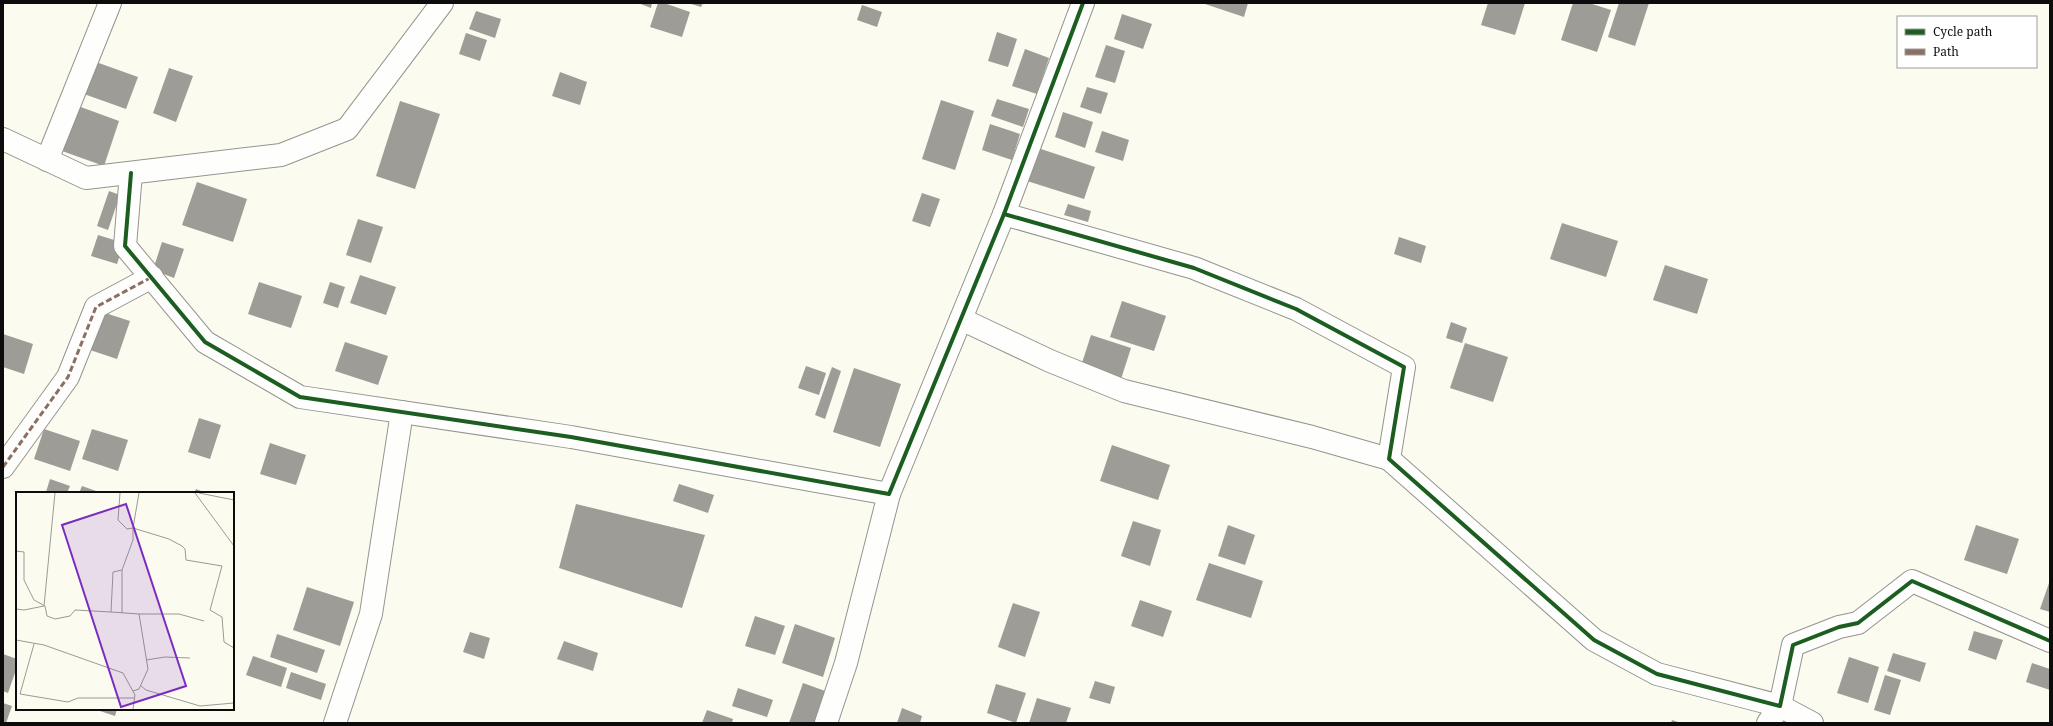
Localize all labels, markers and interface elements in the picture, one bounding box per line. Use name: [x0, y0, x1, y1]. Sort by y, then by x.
legend: [1897, 16, 2037, 68]
text: Cycle path: [1933, 23, 1993, 40]
text: Path: [1933, 43, 1959, 60]
inset map: [16, 492, 234, 710]

